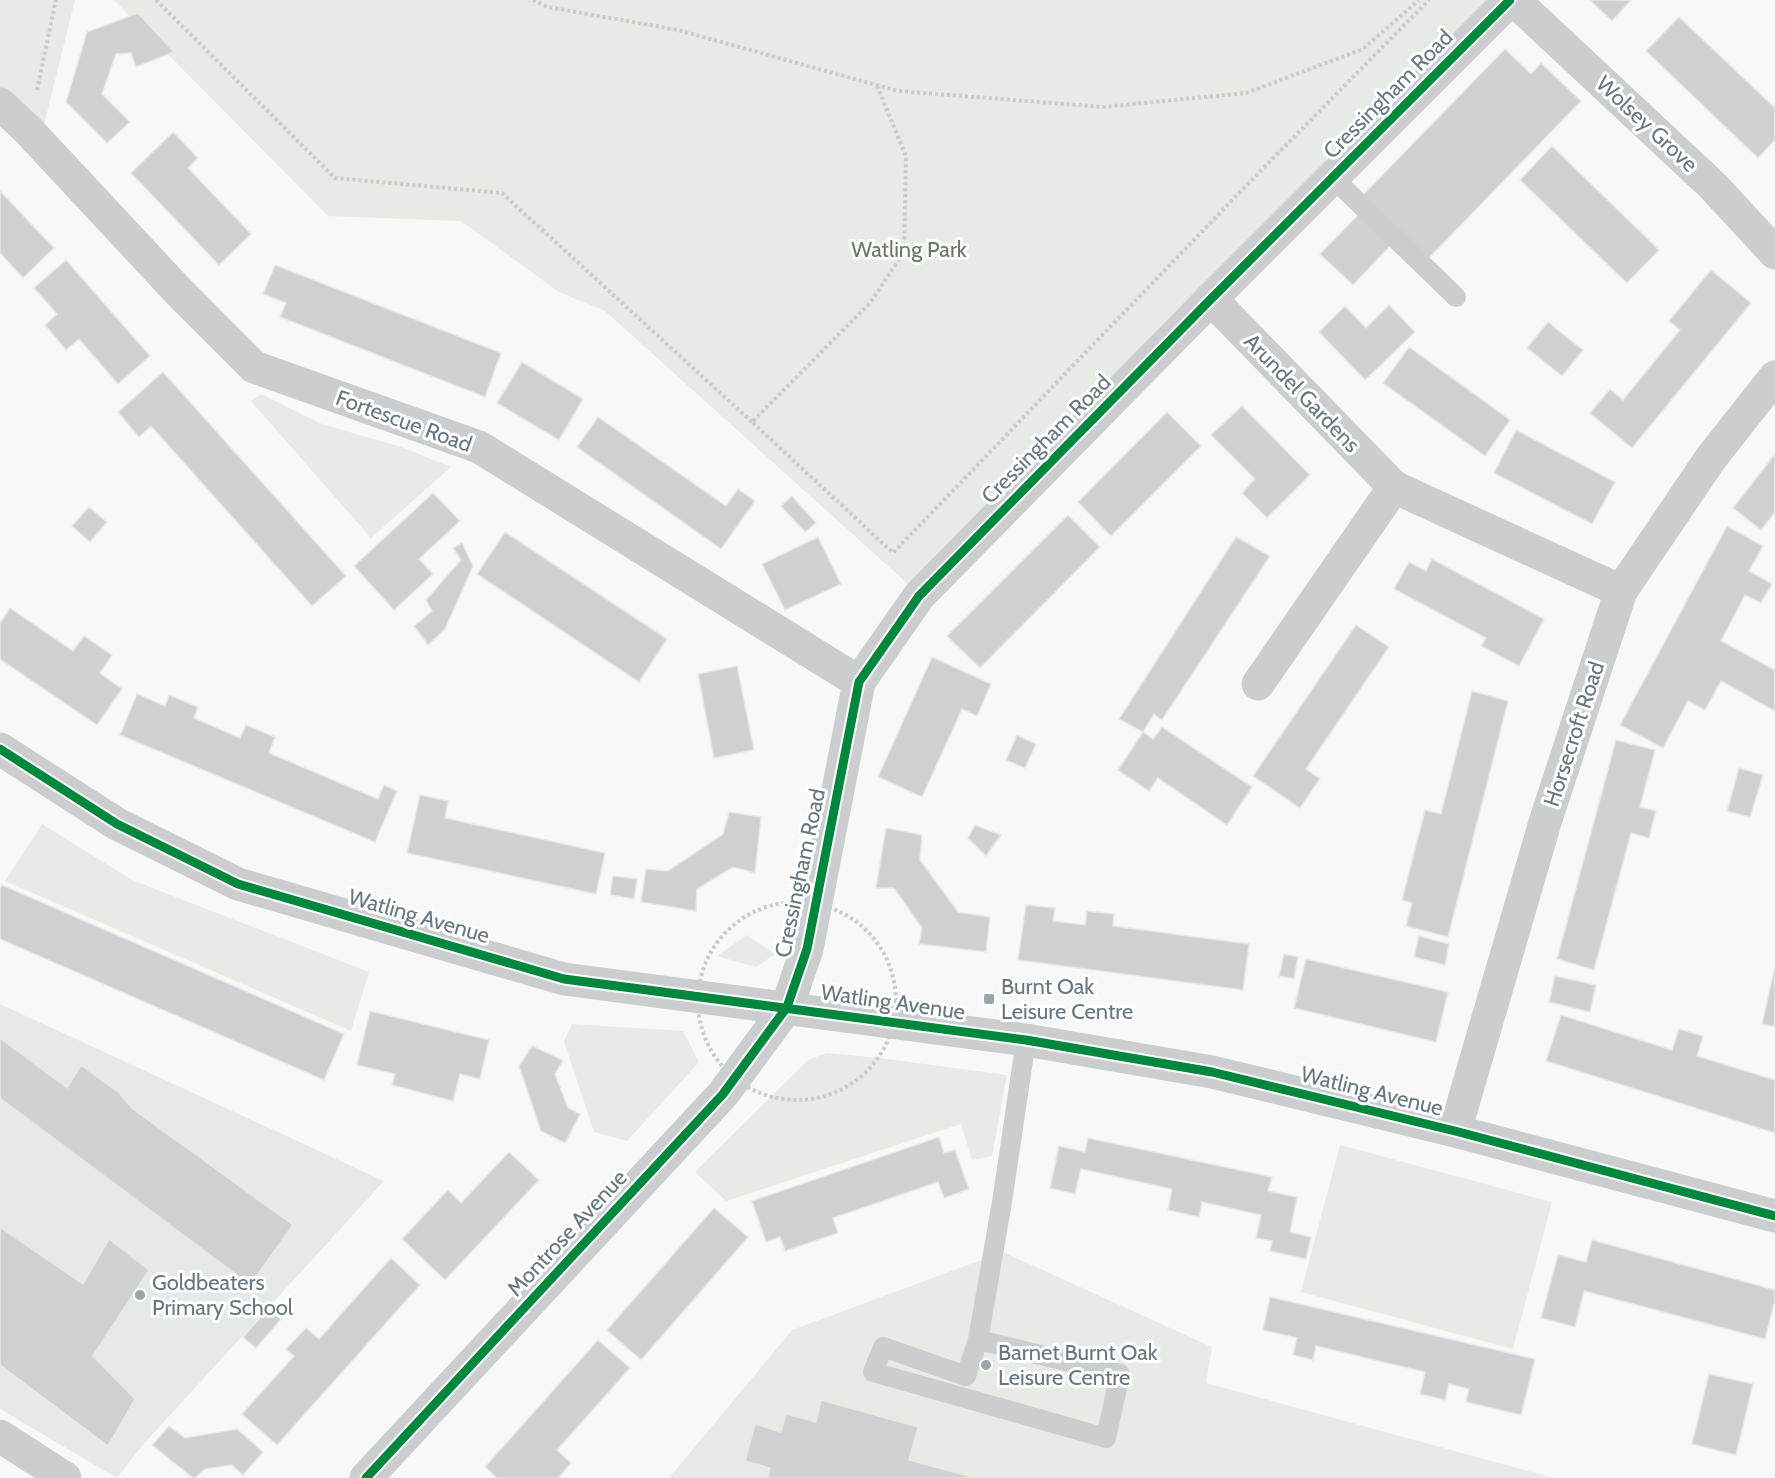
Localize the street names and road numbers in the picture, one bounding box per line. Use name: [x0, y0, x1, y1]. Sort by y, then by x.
street label: Cressingham Road: [1318, 24, 1458, 164]
street label: Wolsey Grove: [1591, 70, 1703, 178]
street label: Arundel Gardens: [1239, 328, 1365, 458]
street label: Cressingham Road: [976, 369, 1116, 509]
street label: Fortescue Road: [332, 384, 476, 458]
street label: Horsecroft Road: [1538, 658, 1610, 810]
street label: Cressingham Road: [769, 786, 831, 960]
street label: Watling Avenue: [345, 883, 493, 949]
street label: Watling Avenue: [819, 979, 967, 1025]
street label: Watling Avenue: [1298, 1060, 1446, 1122]
street label: Montrose Avenue: [502, 1164, 632, 1302]

